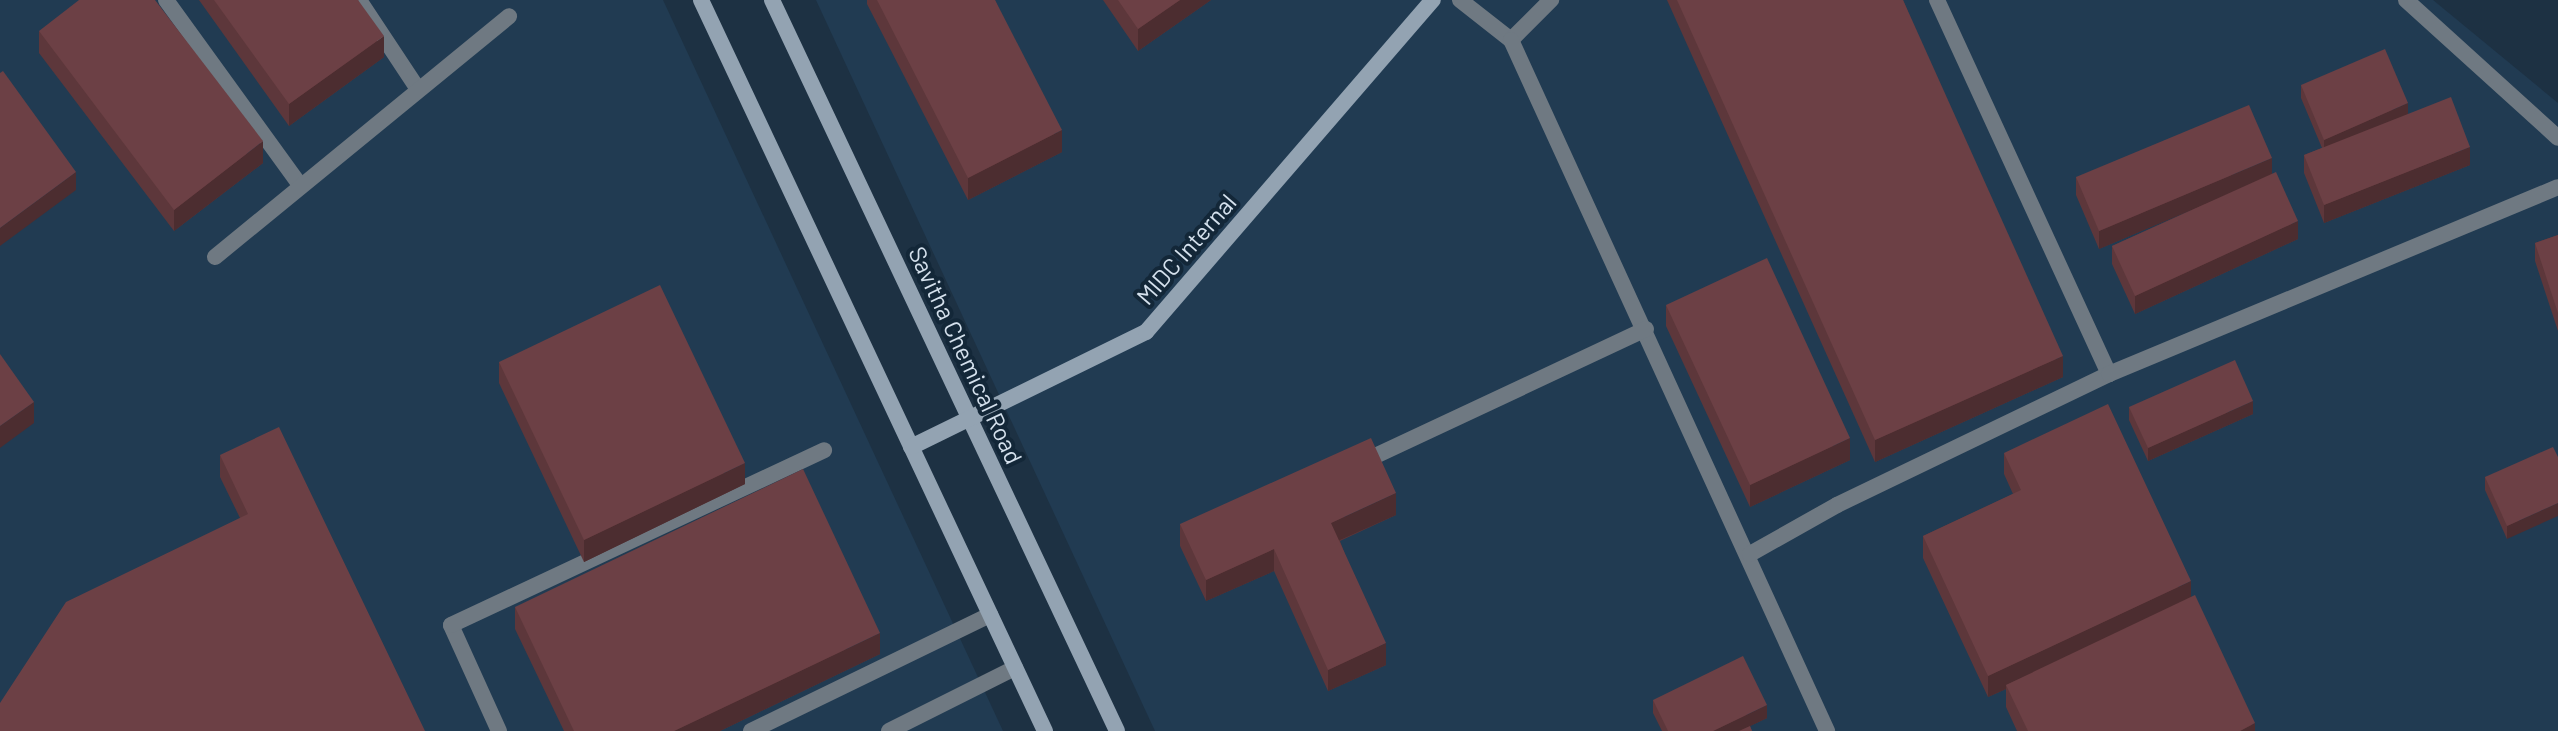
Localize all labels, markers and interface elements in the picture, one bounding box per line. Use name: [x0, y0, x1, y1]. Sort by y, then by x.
street label: MIDC Internal: [1130, 188, 1242, 310]
street label: Savitha Chemical Road: [903, 242, 1029, 468]

